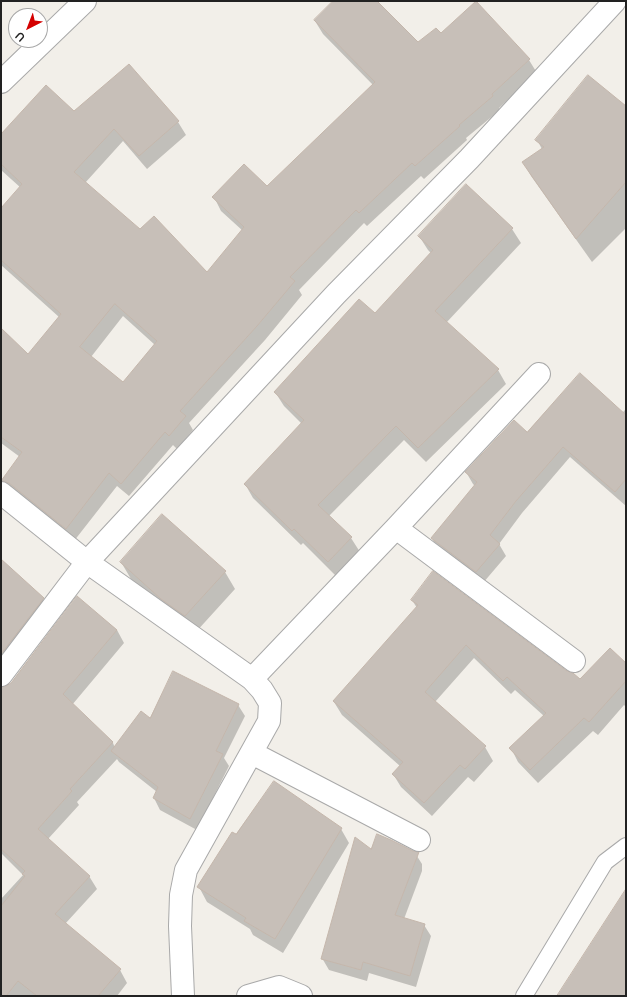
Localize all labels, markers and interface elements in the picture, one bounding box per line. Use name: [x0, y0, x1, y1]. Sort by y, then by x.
north arrow: [8, 8, 48, 48]
text: U: [13, 29, 28, 44]

